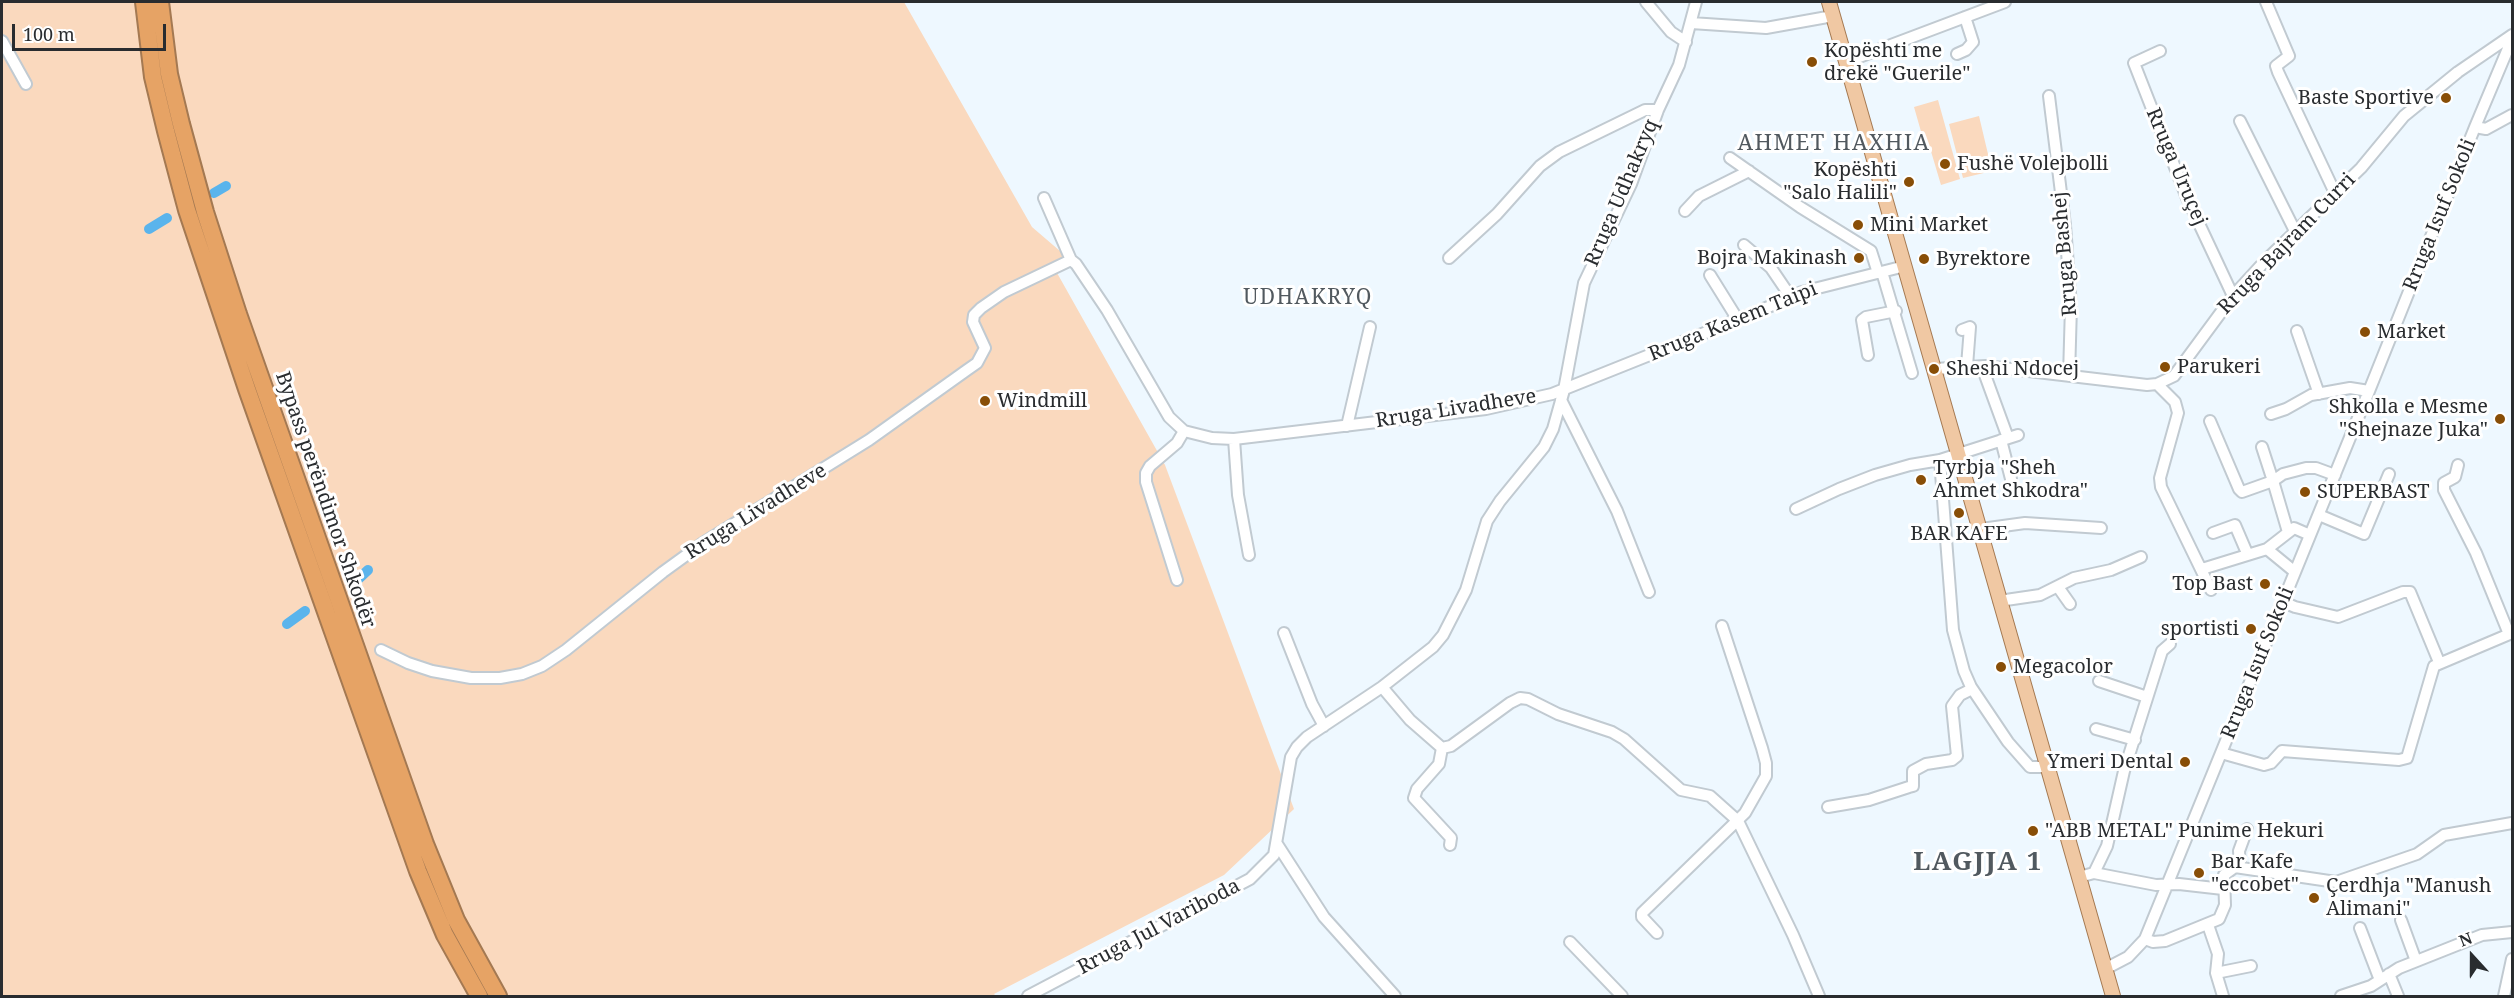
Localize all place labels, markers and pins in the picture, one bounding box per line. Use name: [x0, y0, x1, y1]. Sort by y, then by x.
place label: Kopështi me drekë "Guerile": [1824, 39, 1970, 86]
marker: Kopështi me drekë "Guerile": [1805, 55, 1819, 69]
place label: Baste Sportive: [2298, 86, 2434, 110]
marker: Baste Sportive: [2439, 91, 2453, 105]
place label: Fushë Volejbolli: [1957, 152, 2108, 176]
marker: Fushë Volejbolli: [1938, 157, 1952, 171]
place label: Kopështi "Salo Halili": [1783, 158, 1897, 205]
marker: Kopështi "Salo Halili": [1902, 175, 1916, 189]
place label: Mini Market: [1870, 213, 1988, 237]
marker: Mini Market: [1851, 218, 1865, 232]
place label: Bojra Makinash: [1697, 246, 1847, 270]
place label: Byrektore: [1936, 247, 2030, 271]
marker: Bojra Makinash: [1852, 251, 1866, 265]
marker: Byrektore: [1917, 252, 1931, 266]
place label: Market: [2377, 320, 2445, 344]
marker: Market: [2358, 325, 2372, 339]
place label: Parukeri: [2177, 355, 2260, 379]
place label: Sheshi Ndocej: [1946, 357, 2079, 381]
marker: Parukeri: [2158, 360, 2172, 374]
marker: Sheshi Ndocej: [1927, 362, 1941, 376]
place label: Windmill: [997, 389, 1087, 413]
marker: Windmill: [978, 394, 992, 408]
place label: Shkolla e Mesme "Shejnaze Juka": [2329, 395, 2488, 442]
marker: Shkolla e Mesme "Shejnaze Juka": [2493, 412, 2507, 426]
place label: Tyrbja "Sheh Ahmet Shkodra": [1933, 456, 2088, 503]
marker: Tyrbja "Sheh Ahmet Shkodra": [1914, 473, 1928, 487]
place label: SUPERBAST: [2317, 480, 2429, 504]
marker: SUPERBAST: [2298, 485, 2312, 499]
marker: BAR KAFE: [1952, 506, 1966, 520]
place label: BAR KAFE: [1910, 522, 2008, 546]
place label: Top Bast: [2172, 572, 2253, 596]
marker: Top Bast: [2258, 577, 2272, 591]
place label: sportisti: [2161, 617, 2239, 641]
marker: sportisti: [2244, 622, 2258, 636]
place label: Megacolor: [2013, 655, 2113, 679]
marker: Megacolor: [1994, 660, 2008, 674]
place label: Ymeri Dental: [2047, 750, 2173, 774]
marker: Ymeri Dental: [2178, 755, 2192, 769]
place label: "ABB METAL" Punime Hekuri: [2045, 819, 2324, 843]
marker: "ABB METAL" Punime Hekuri: [2026, 824, 2040, 838]
place label: Bar Kafe "eccobet": [2211, 850, 2299, 897]
marker: Bar Kafe "eccobet": [2192, 866, 2206, 880]
place label: Çerdhja "Manush Alimani": [2326, 874, 2491, 921]
marker: Çerdhja "Manush Alimani": [2307, 891, 2321, 905]

